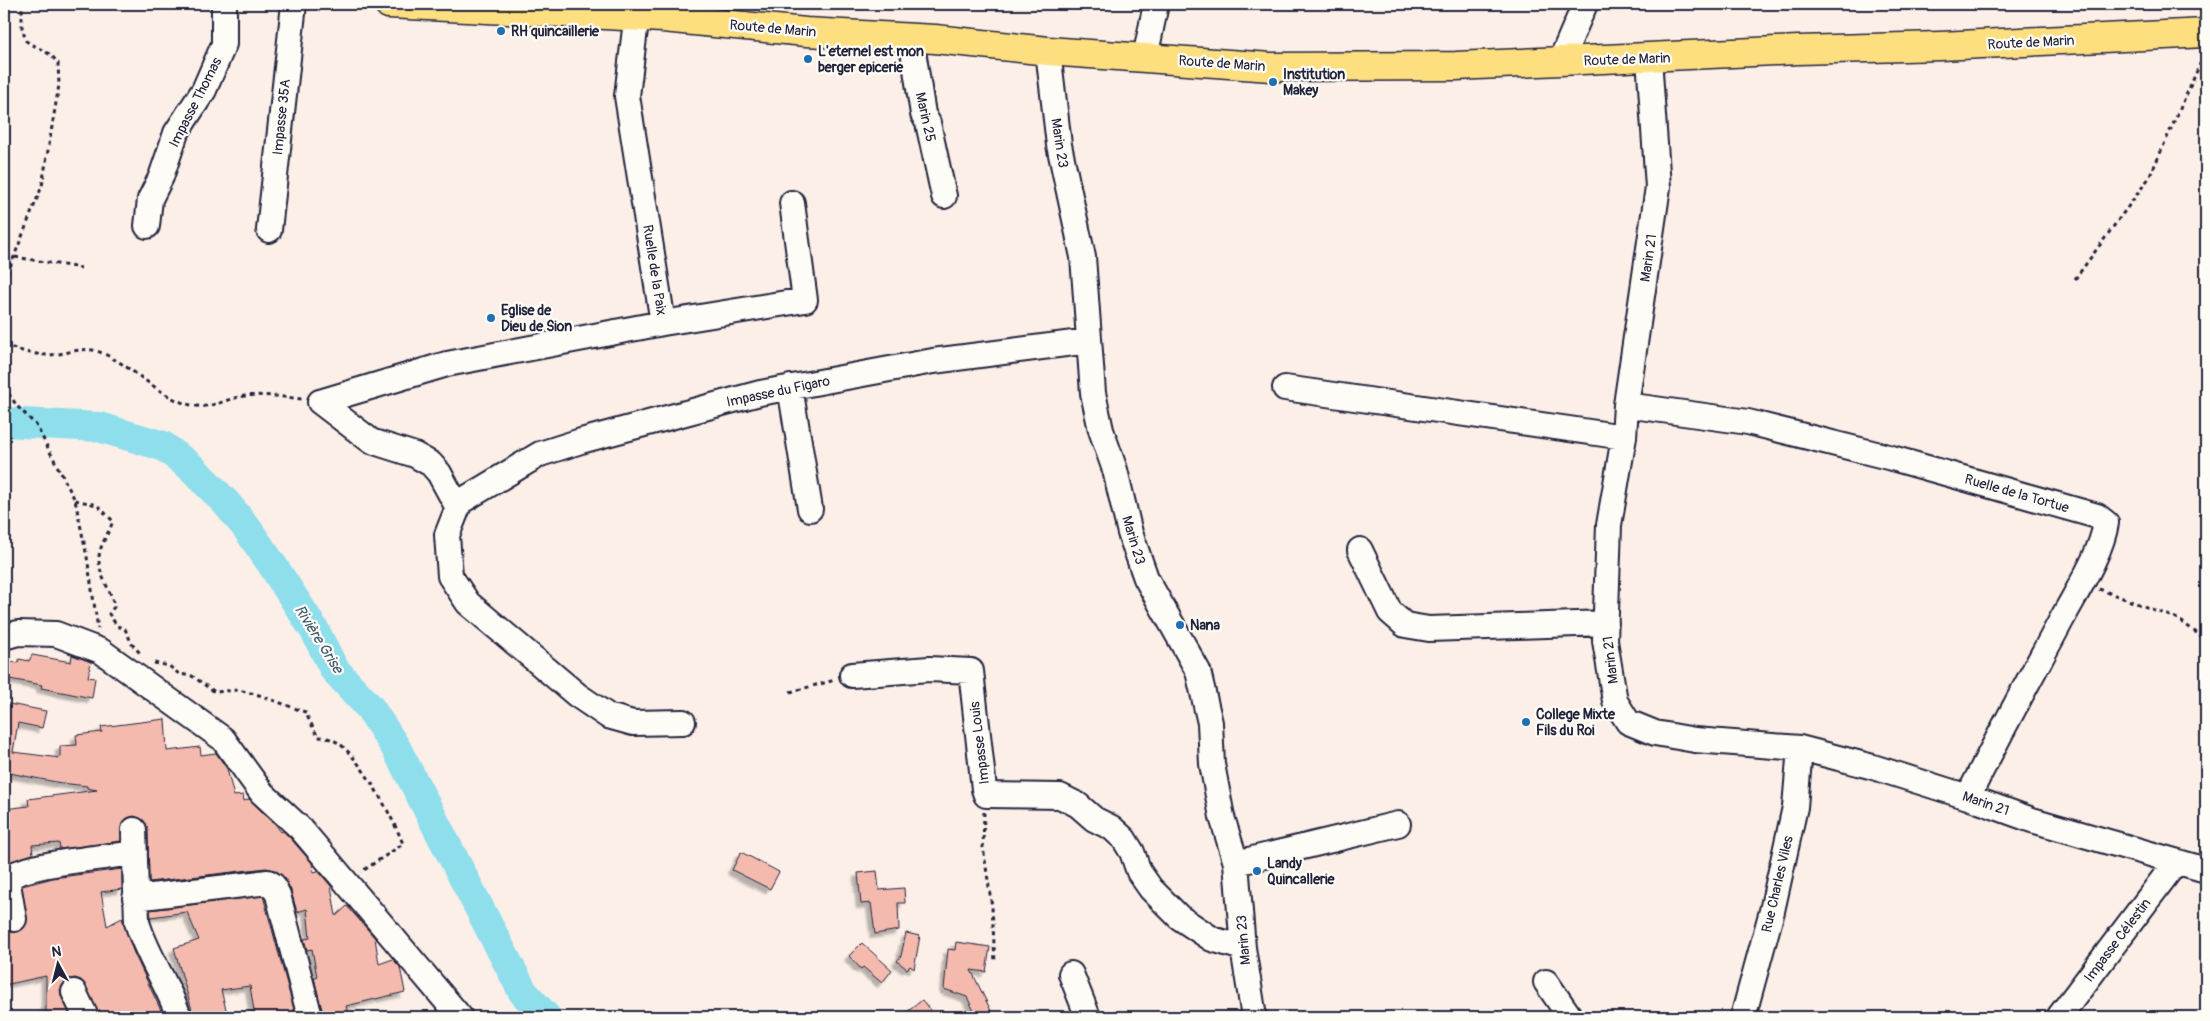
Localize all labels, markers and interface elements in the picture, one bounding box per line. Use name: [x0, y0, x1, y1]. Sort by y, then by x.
street label: Route de Marin: [729, 16, 817, 41]
place label: RH quincaillerie: [511, 23, 600, 40]
marker: RH quincaillerie: [495, 25, 507, 37]
street label: Route de Marin: [1987, 32, 2075, 53]
place label: L'eternel est mon berger epicerie: [818, 43, 924, 76]
street label: Route de Marin: [1583, 49, 1671, 70]
street label: Route de Marin: [1178, 52, 1266, 75]
marker: L'eternel est mon berger epicerie: [802, 53, 814, 65]
street label: Impasse Thomas: [165, 54, 226, 150]
place label: Institution Makey: [1283, 66, 1345, 99]
marker: Institution Makey: [1267, 76, 1279, 88]
street label: Impasse 35A: [269, 78, 294, 156]
street label: Marin 25: [912, 91, 939, 144]
street label: Marin 23: [1047, 117, 1072, 169]
street label: Ruelle de la Paix: [639, 223, 670, 317]
street label: Marin 21: [1637, 233, 1660, 283]
place label: Eglise de Dieu de Sion: [501, 302, 572, 335]
marker: Eglise de Dieu de Sion: [485, 312, 497, 324]
street label: Impasse du Figaro: [725, 372, 832, 411]
street label: Ruelle de la Tortue: [1963, 470, 2071, 517]
street label: Marin 23: [1118, 514, 1149, 567]
water label: Rivière Grise: [290, 602, 348, 678]
place label: Nana: [1190, 617, 1220, 634]
marker: Nana: [1174, 619, 1186, 631]
street label: Marin 21: [1599, 635, 1622, 685]
street label: Impasse Louis: [966, 700, 993, 785]
place label: College Mixte Fils du Roi: [1536, 706, 1616, 739]
marker: College Mixte Fils du Roi: [1520, 716, 1532, 728]
street label: Marin 21: [1960, 788, 2011, 819]
street label: Rue Charles Viles: [1758, 833, 1797, 934]
place label: Landy Quincallerie: [1267, 855, 1336, 888]
marker: Landy Quincallerie: [1251, 865, 1263, 877]
street label: Impasse Célestin: [2080, 895, 2154, 986]
street label: Marin 23: [1233, 914, 1254, 966]
north arrow: [32, 938, 82, 988]
text: N: [51, 943, 62, 961]

